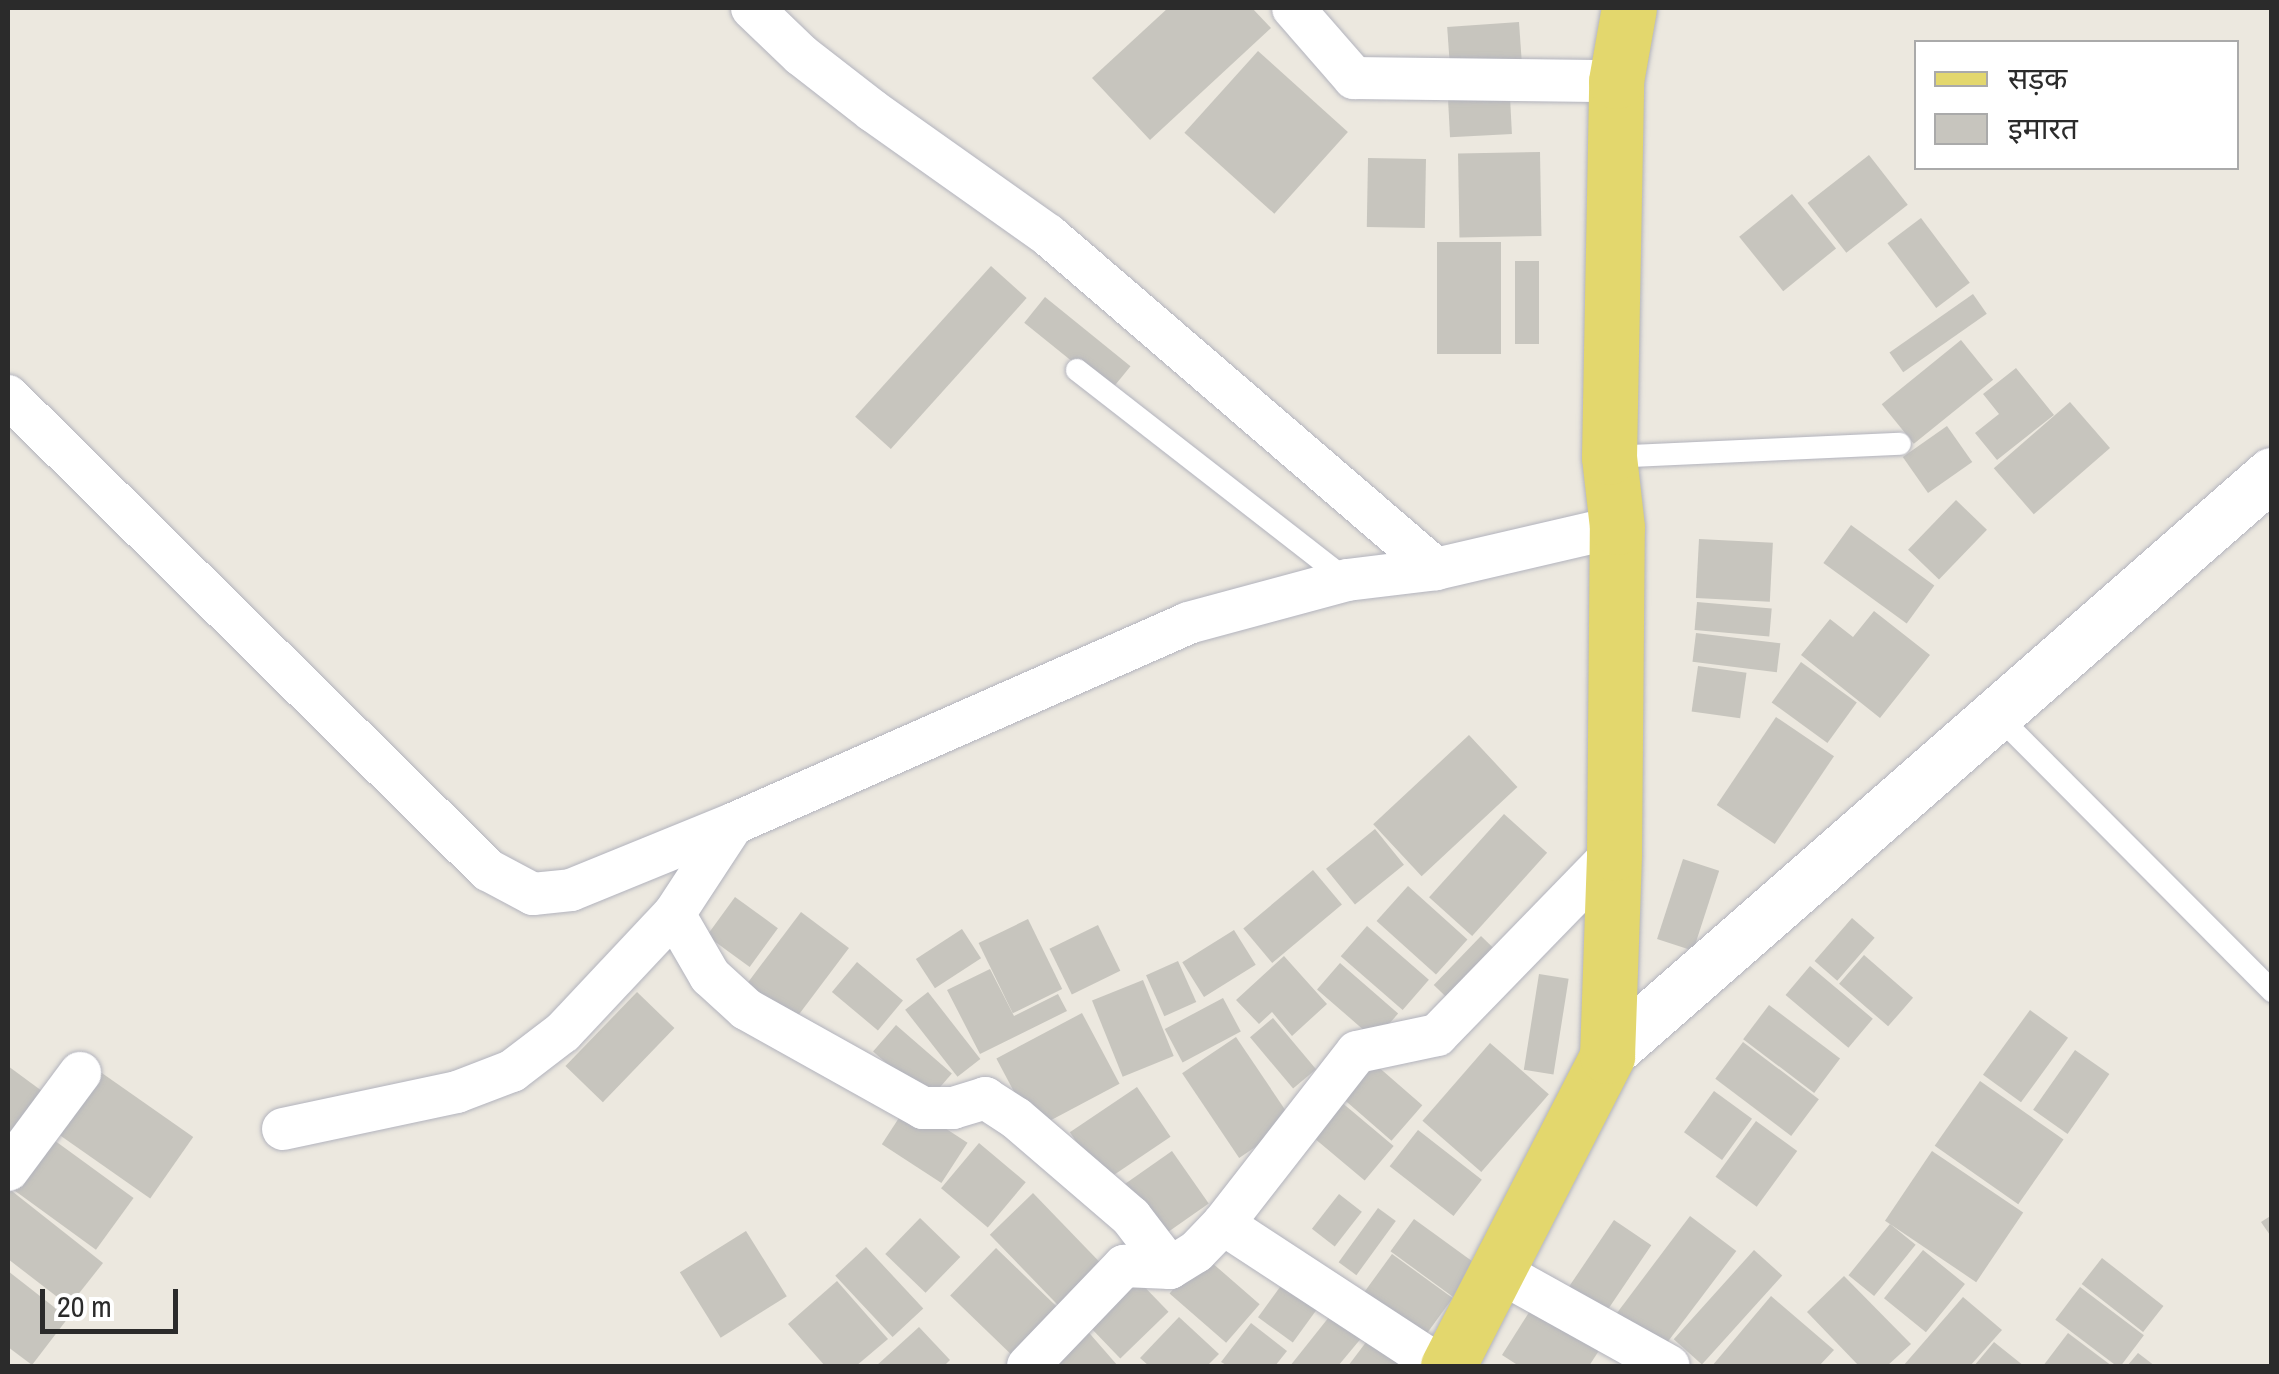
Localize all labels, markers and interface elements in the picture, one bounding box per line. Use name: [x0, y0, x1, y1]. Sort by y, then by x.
legend: [1914, 40, 2239, 170]
text: सड़क: [2008, 58, 2067, 98]
text: इमारत: [2008, 108, 2078, 148]
scale bar: [45, 1269, 182, 1331]
text: 20 m: [57, 1286, 112, 1326]

